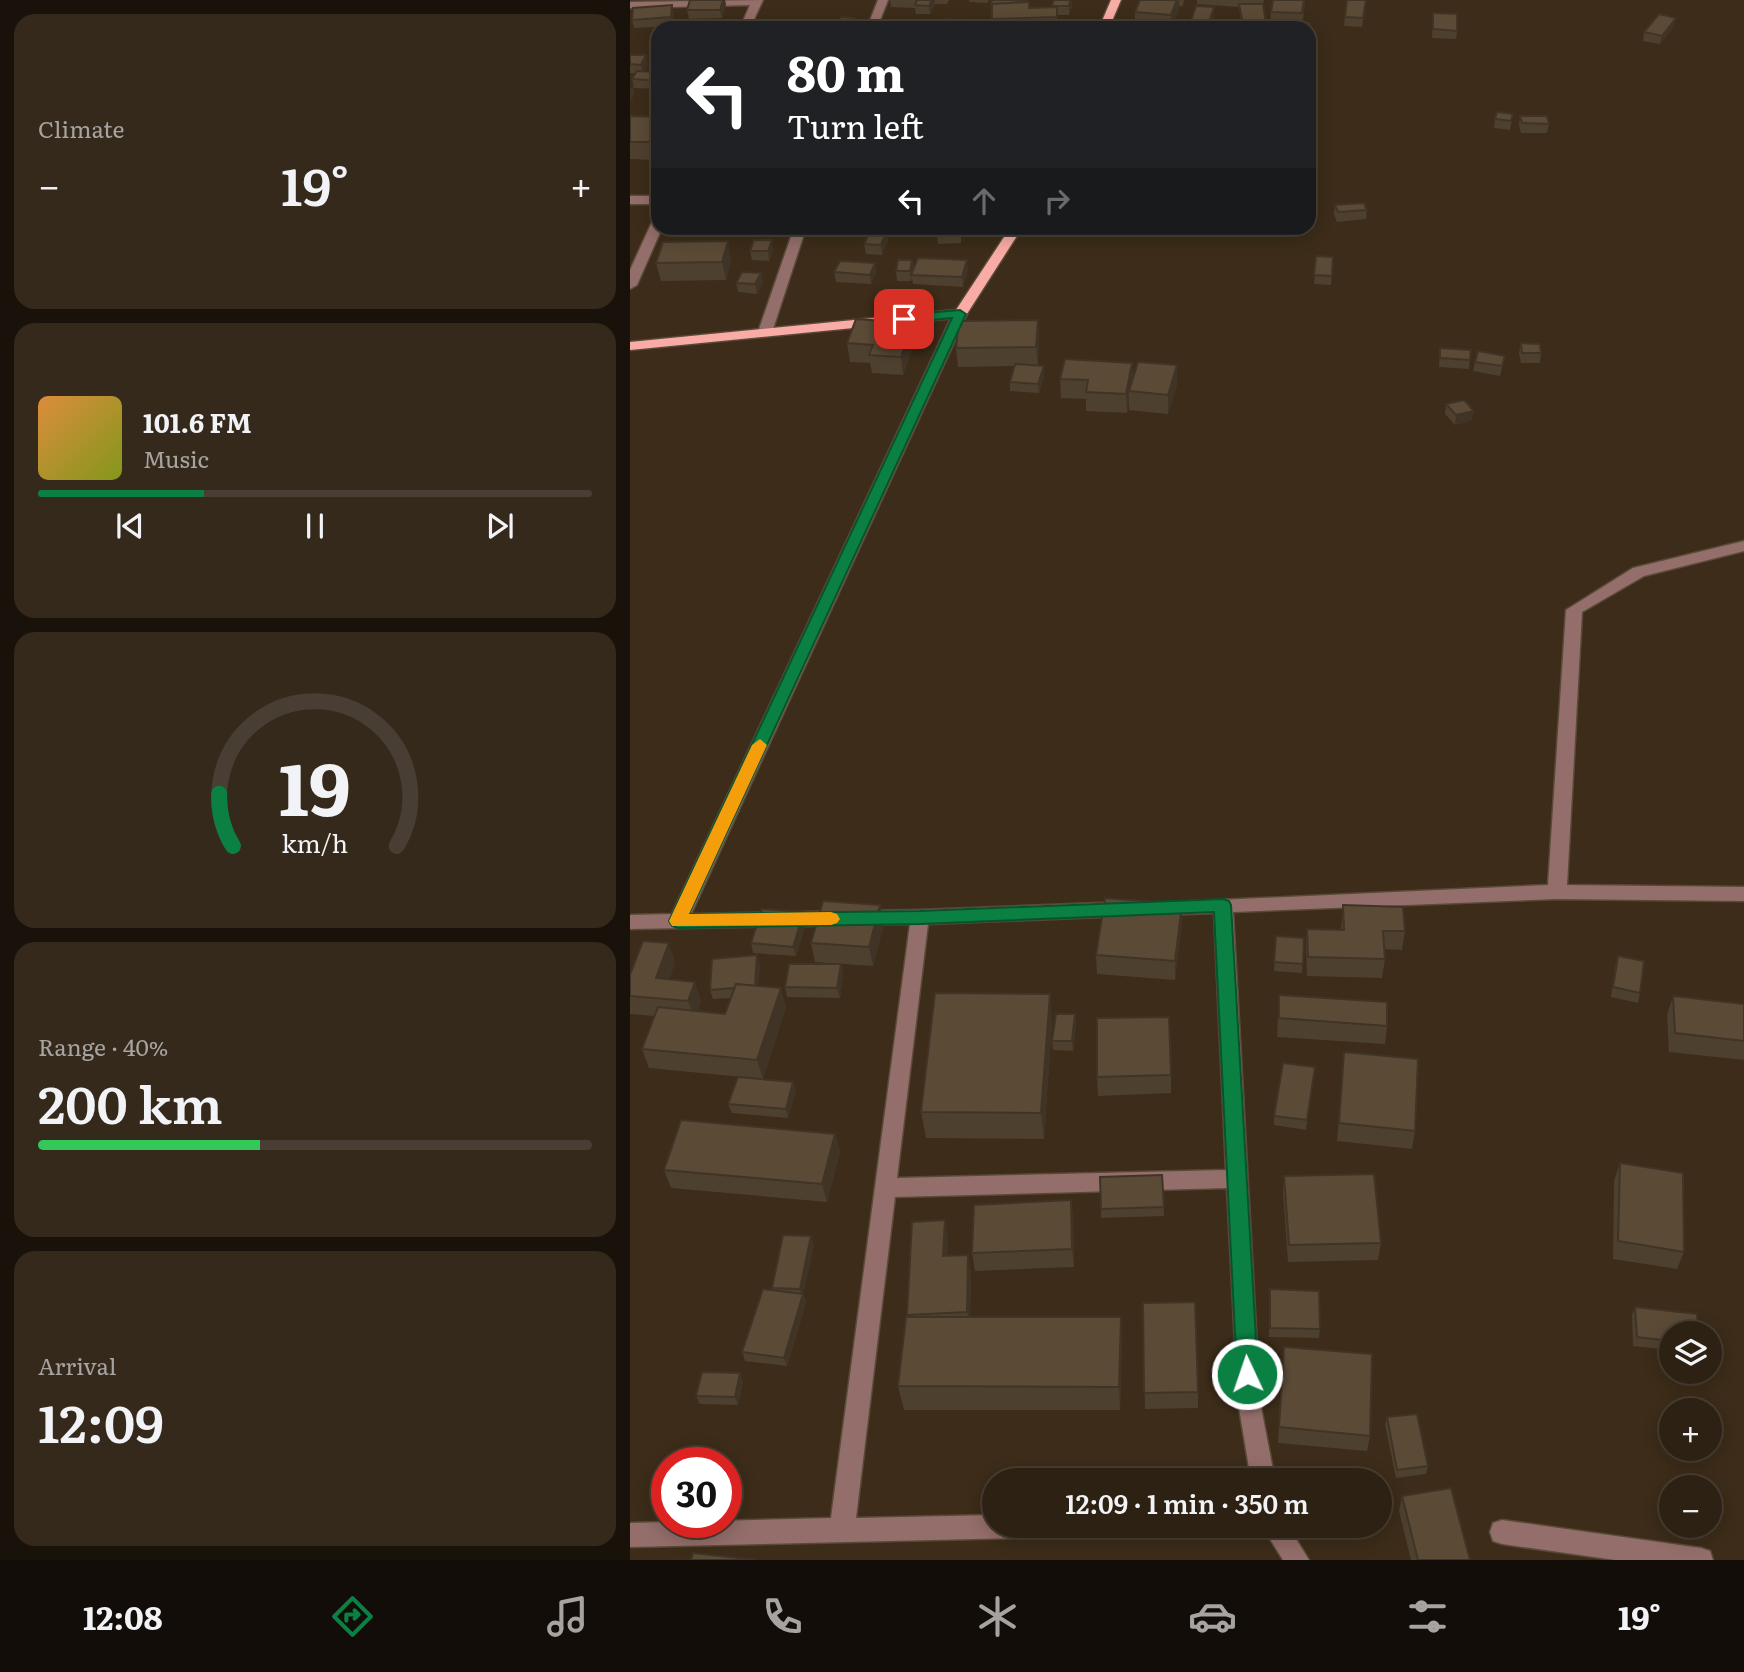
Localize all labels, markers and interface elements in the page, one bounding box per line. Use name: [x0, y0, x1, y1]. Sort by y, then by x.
text: 80 m: [787, 34, 905, 107]
icon: left: [672, 49, 763, 140]
text: Turn left: [787, 101, 924, 149]
text: Climate: [38, 111, 124, 145]
text: 19°: [281, 145, 349, 222]
text: −: [38, 155, 60, 212]
text: +: [570, 155, 592, 212]
icon: left: [892, 182, 930, 220]
icon: ahead: [965, 182, 1003, 220]
icon: right: [1038, 182, 1076, 220]
pin: [874, 289, 934, 349]
icon: arrive: [885, 300, 923, 338]
text: 101.6 FM: [143, 402, 252, 441]
text: Music: [143, 441, 209, 475]
icon: previous: [111, 507, 149, 545]
icon: pause: [296, 507, 334, 545]
icon: next: [481, 507, 519, 545]
text: 19: [279, 730, 351, 838]
text: km/h: [282, 824, 348, 861]
text: Range · 40%: [38, 1029, 168, 1063]
text: 200 km: [38, 1063, 223, 1140]
map controls: [1659, 1321, 1722, 1538]
button: layers: [1659, 1321, 1722, 1384]
position arrow: [1210, 1337, 1284, 1411]
text: Arrival: [38, 1348, 117, 1382]
text: 12:09: [38, 1382, 164, 1459]
button: +: [1659, 1398, 1722, 1461]
speed limit sign: 30: [651, 1447, 742, 1538]
button: −: [1659, 1475, 1722, 1538]
text: 12:09 · 1 min · 350 m: [1065, 1483, 1309, 1522]
text: 12:08: [83, 1592, 163, 1640]
icon: directions: [328, 1592, 377, 1641]
icon: music: [543, 1592, 592, 1641]
icon: phone: [758, 1592, 807, 1641]
icon: climate: [973, 1592, 1022, 1641]
icon: car: [1188, 1592, 1237, 1641]
icon: filters: [1403, 1592, 1452, 1641]
text: 19°: [1618, 1592, 1661, 1640]

